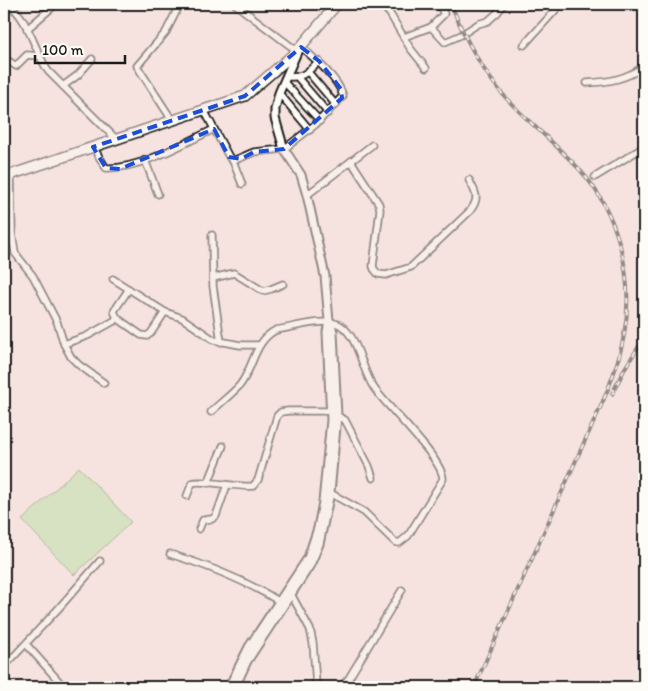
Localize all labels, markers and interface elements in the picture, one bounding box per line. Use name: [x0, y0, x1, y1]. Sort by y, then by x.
scale bar: [35, 32, 125, 64]
text: 100 m: [42, 41, 84, 59]

